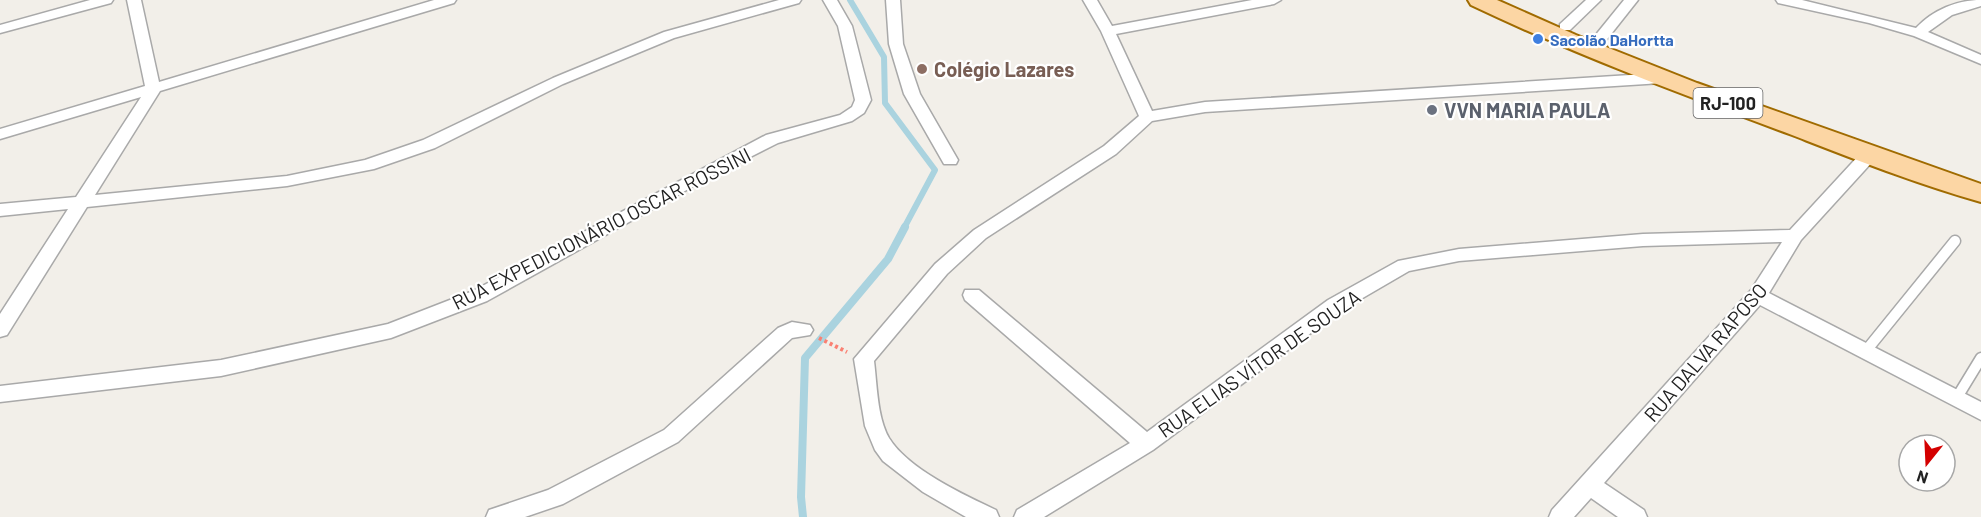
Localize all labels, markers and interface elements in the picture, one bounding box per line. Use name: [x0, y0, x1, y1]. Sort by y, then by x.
place label: Sacolão DaHortta: [1550, 30, 1674, 49]
marker: Sacolão DaHortta: [1531, 32, 1545, 46]
place label: Colégio Lazares: [934, 57, 1074, 81]
marker: Colégio Lazares: [915, 62, 929, 76]
road number: RJ-100: [1694, 88, 1762, 118]
place label: VVN MARIA PAULA: [1444, 98, 1610, 122]
marker: VVN MARIA PAULA: [1425, 103, 1439, 117]
street label: RUA EXPEDICIONÁRIO OSCAR ROSSINI: [448, 142, 754, 314]
street label: RUA DALVA RAPOSO: [1638, 278, 1772, 426]
street label: RUA ELIAS VÍTOR DE SOUZA: [1153, 284, 1365, 442]
north arrow: [1897, 433, 1957, 493]
text: N: [1914, 467, 1930, 488]

